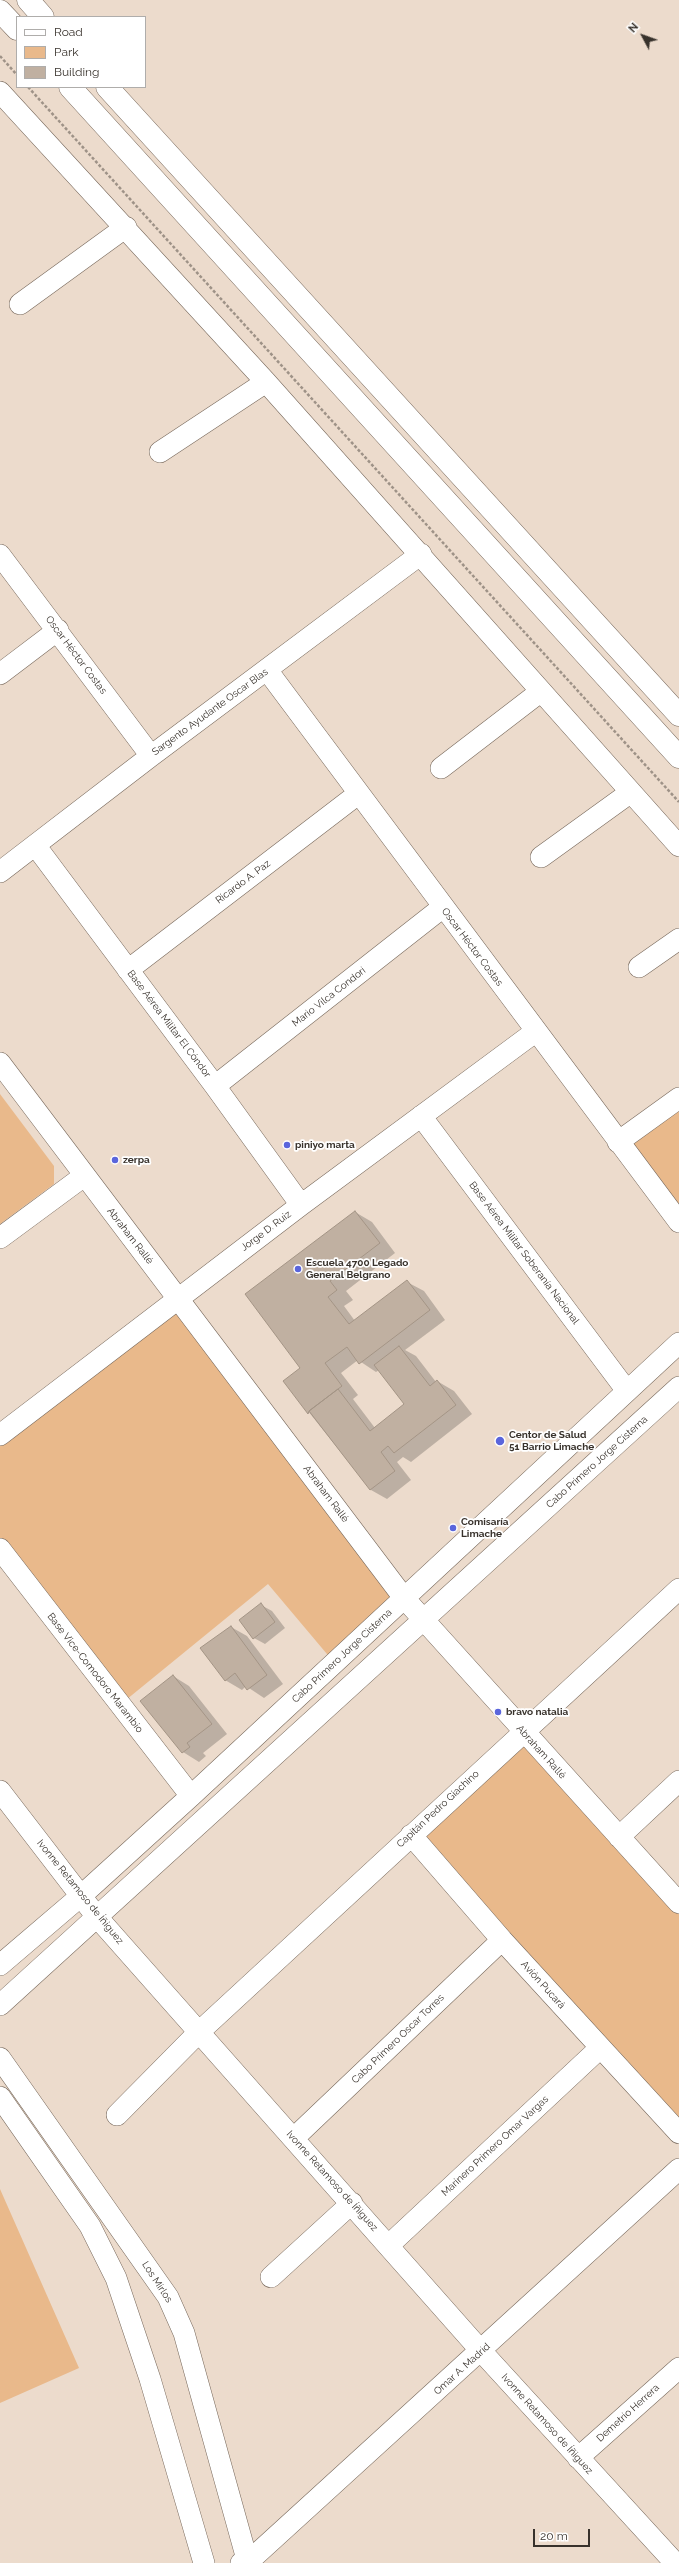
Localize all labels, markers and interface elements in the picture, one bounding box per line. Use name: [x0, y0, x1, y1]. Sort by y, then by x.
legend: [16, 16, 146, 88]
north arrow: [623, 16, 663, 56]
text: N: [626, 20, 641, 35]
text: Road: [54, 25, 83, 39]
text: Park: [54, 45, 79, 59]
text: Building: [54, 65, 100, 79]
street label: Oscar Héctor Costas: [43, 614, 109, 696]
street label: Sargento Ayudante Oscar Blas: [150, 666, 270, 758]
street label: Ricardo A. Paz: [213, 858, 273, 906]
street label: Oscar Héctor Costas: [439, 906, 505, 988]
street label: Mario Vilca Condori: [290, 965, 368, 1029]
street label: Base Aérea Militar El Cóndor: [125, 968, 213, 1080]
place label: piniyo marta: [295, 1139, 355, 1151]
marker: piniyo marta: [282, 1140, 292, 1150]
place label: zerpa: [123, 1154, 150, 1166]
marker: zerpa: [110, 1155, 120, 1165]
street label: Base Aérea Militar Soberanía Nacional: [466, 1179, 582, 1327]
street label: Abraham Rallé: [104, 1205, 156, 1267]
street label: Jorge D. Ruiz: [239, 1208, 293, 1254]
place label: Escuela 4700 Legado General Belgrano: [306, 1257, 408, 1280]
marker: Escuela 4700 Legado General Belgrano: [293, 1264, 303, 1274]
street label: Cabo Primero Jorge Cisterna: [544, 1413, 650, 1511]
place label: Centor de Salud 51 Barrio Limache: [509, 1429, 594, 1452]
marker: Centor de Salud 51 Barrio Limache: [494, 1435, 506, 1447]
street label: Abraham Rallé: [301, 1463, 351, 1525]
place label: Comisaría Limache: [461, 1516, 509, 1540]
marker: Comisaría Limache: [448, 1523, 458, 1533]
street label: Cabo Primero Jorge Cisterna: [290, 1607, 394, 1705]
street label: Base Vice-Comodoro Marambio: [45, 1611, 145, 1735]
place label: bravo natalia: [506, 1706, 568, 1718]
marker: bravo natalia: [493, 1707, 503, 1717]
street label: Abraham Rallé: [514, 1723, 568, 1781]
street label: Capitán Pedro Giachino: [394, 1768, 482, 1850]
street label: Ivonne Retamoso de Íñiguez: [34, 1837, 126, 1947]
street label: Avión Pucará: [518, 1959, 568, 2011]
street label: Cabo Primero Oscar Torres: [349, 1992, 447, 2086]
street label: Marinero Primero Omar Vargas: [439, 2093, 551, 2199]
street label: Ivonne Retamoso de Íñiguez: [284, 2128, 380, 2234]
street label: Los Mirlos: [139, 2259, 175, 2305]
street label: Omar A. Madrid: [431, 2341, 493, 2397]
street label: Ivonne Retamoso de Íñiguez: [499, 2371, 595, 2477]
street label: Demetrio Herrera: [594, 2382, 662, 2444]
scale bar: [535, 2521, 592, 2547]
text: 20 m: [540, 2529, 568, 2543]

